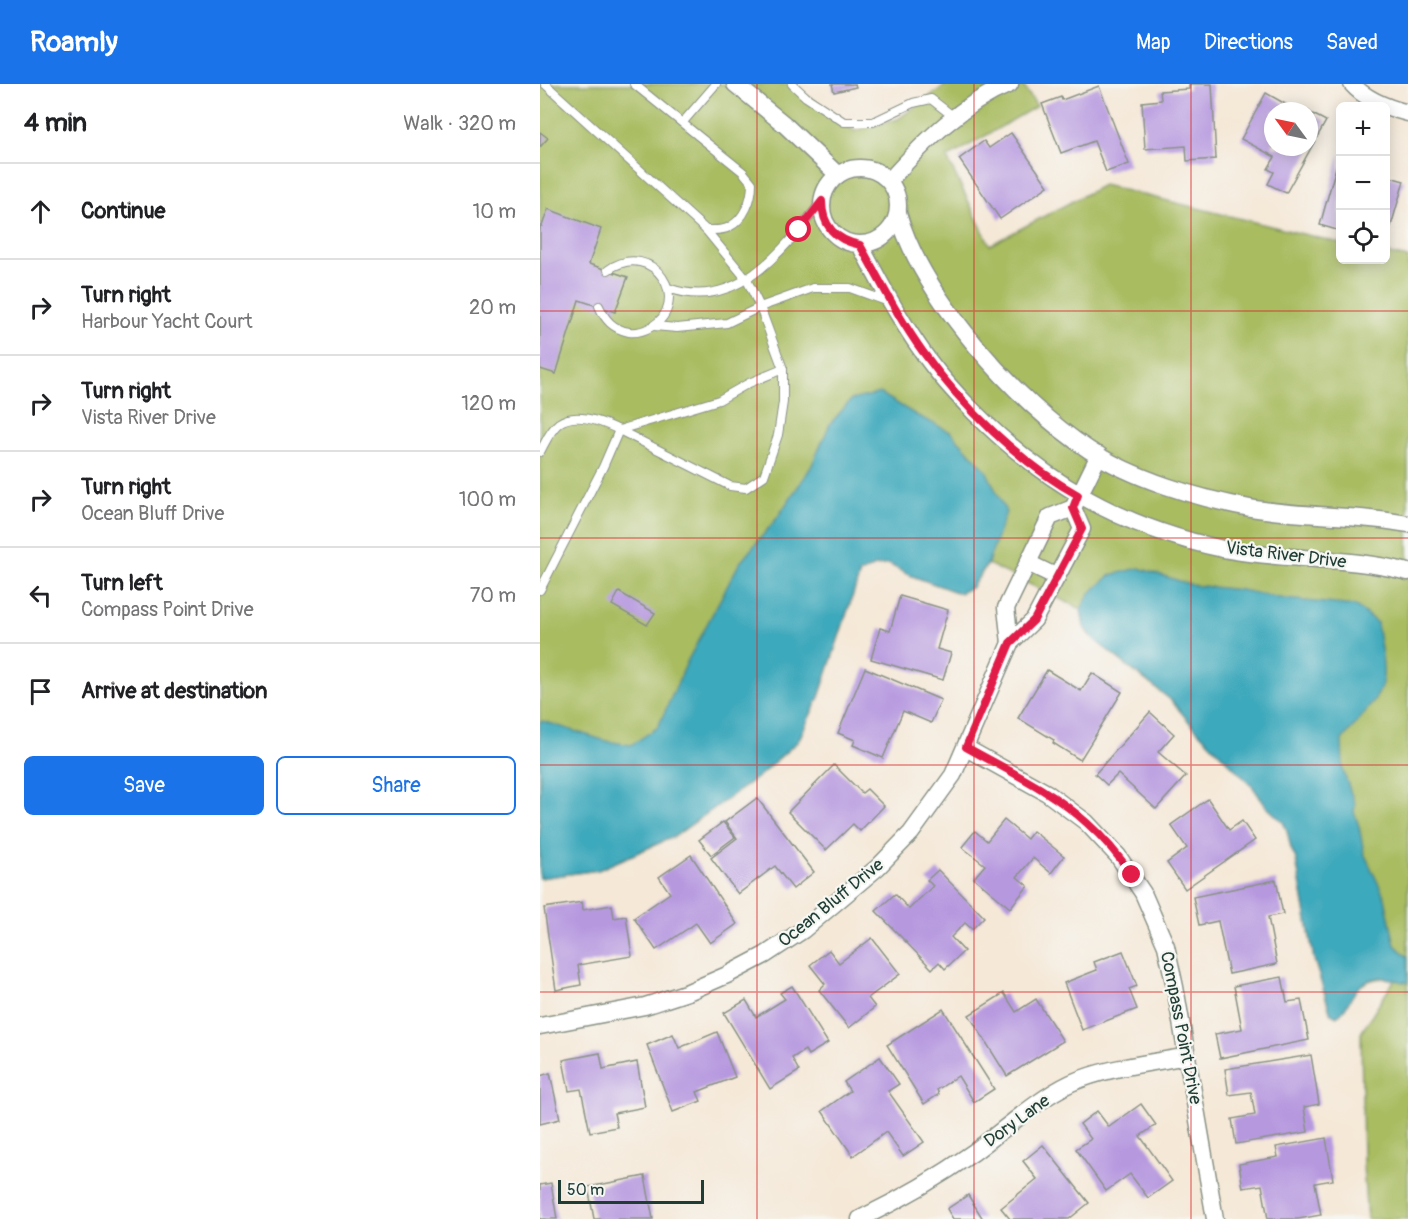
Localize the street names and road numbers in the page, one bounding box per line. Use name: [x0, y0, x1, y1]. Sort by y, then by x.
street label: Vista River Drive: [1224, 536, 1348, 574]
street label: Ocean Bluff Drive: [774, 853, 888, 953]
street label: Compass Point Drive: [1155, 950, 1207, 1107]
street label: Dory Lane: [979, 1089, 1055, 1153]

